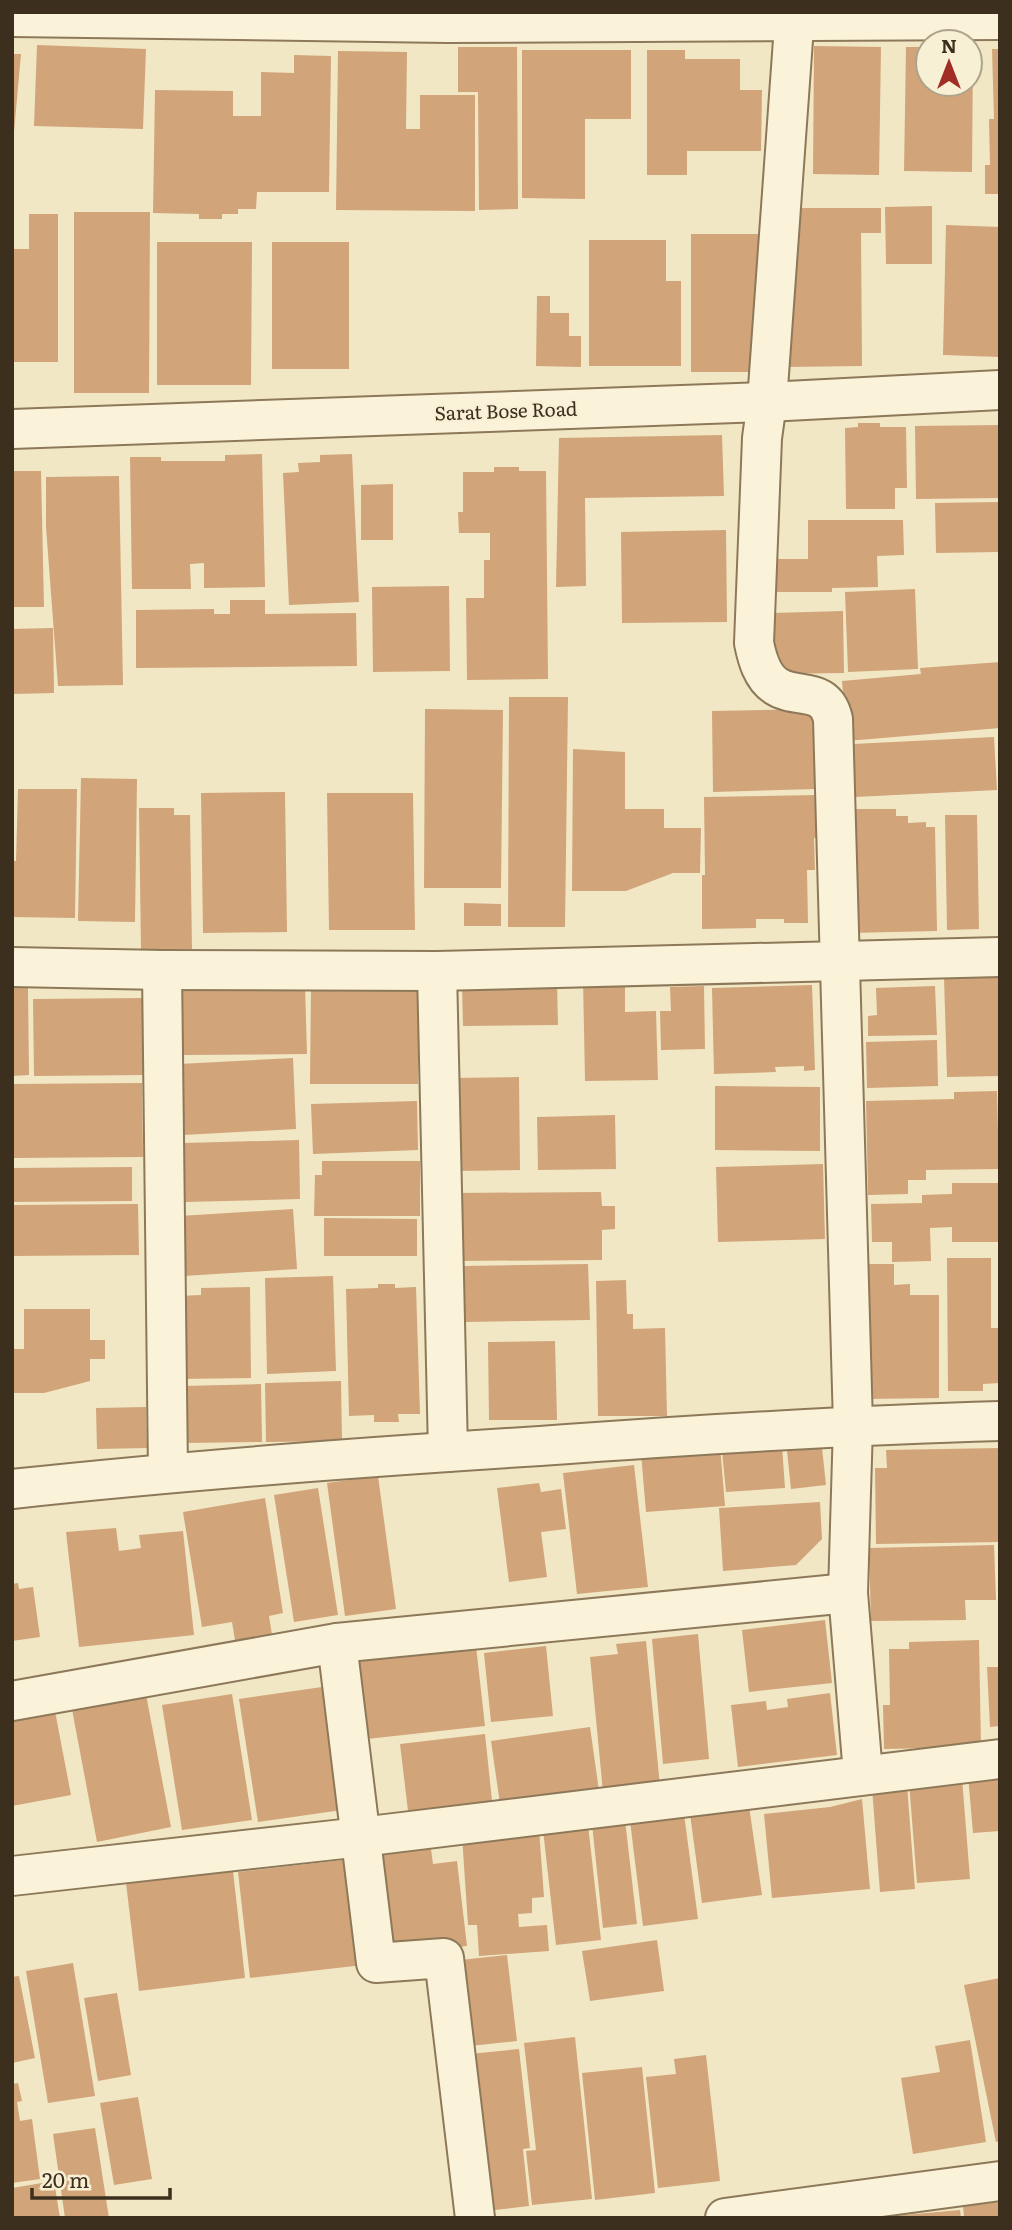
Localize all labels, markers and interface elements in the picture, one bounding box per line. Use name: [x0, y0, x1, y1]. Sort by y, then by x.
north arrow: [914, 28, 984, 98]
text: N: [941, 31, 957, 59]
street label: Sarat Bose Road: [434, 393, 578, 426]
scale bar: [32, 2156, 170, 2200]
text: 20 m: [42, 2163, 89, 2194]

